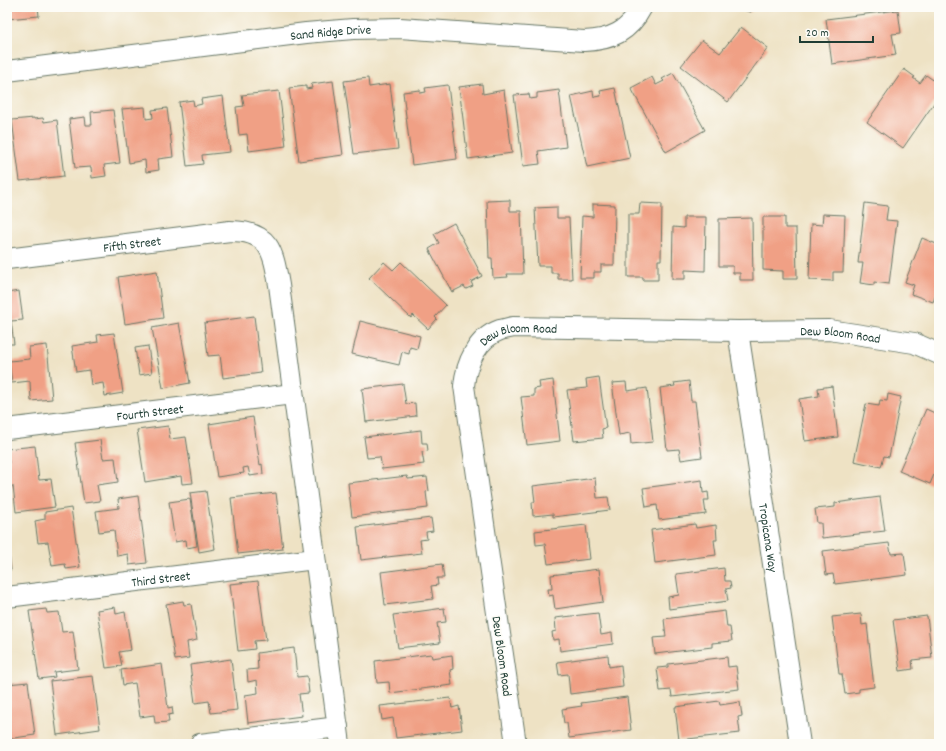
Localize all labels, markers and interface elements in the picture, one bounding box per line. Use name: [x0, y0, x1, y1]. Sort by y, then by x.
scale bar: [800, 18, 873, 44]
street label: Sand Ridge Drive: [289, 22, 372, 47]
text: 20 m: [806, 25, 829, 42]
street label: Fifth Street: [102, 233, 163, 259]
street label: Dew Bloom Road: [476, 320, 557, 352]
street label: Dew Bloom Road: [800, 323, 882, 350]
street label: Fourth Street: [116, 400, 185, 428]
street label: Tropicana Way: [752, 502, 781, 575]
street label: Third Street: [131, 567, 192, 594]
street label: Dew Bloom Road: [485, 615, 516, 698]

